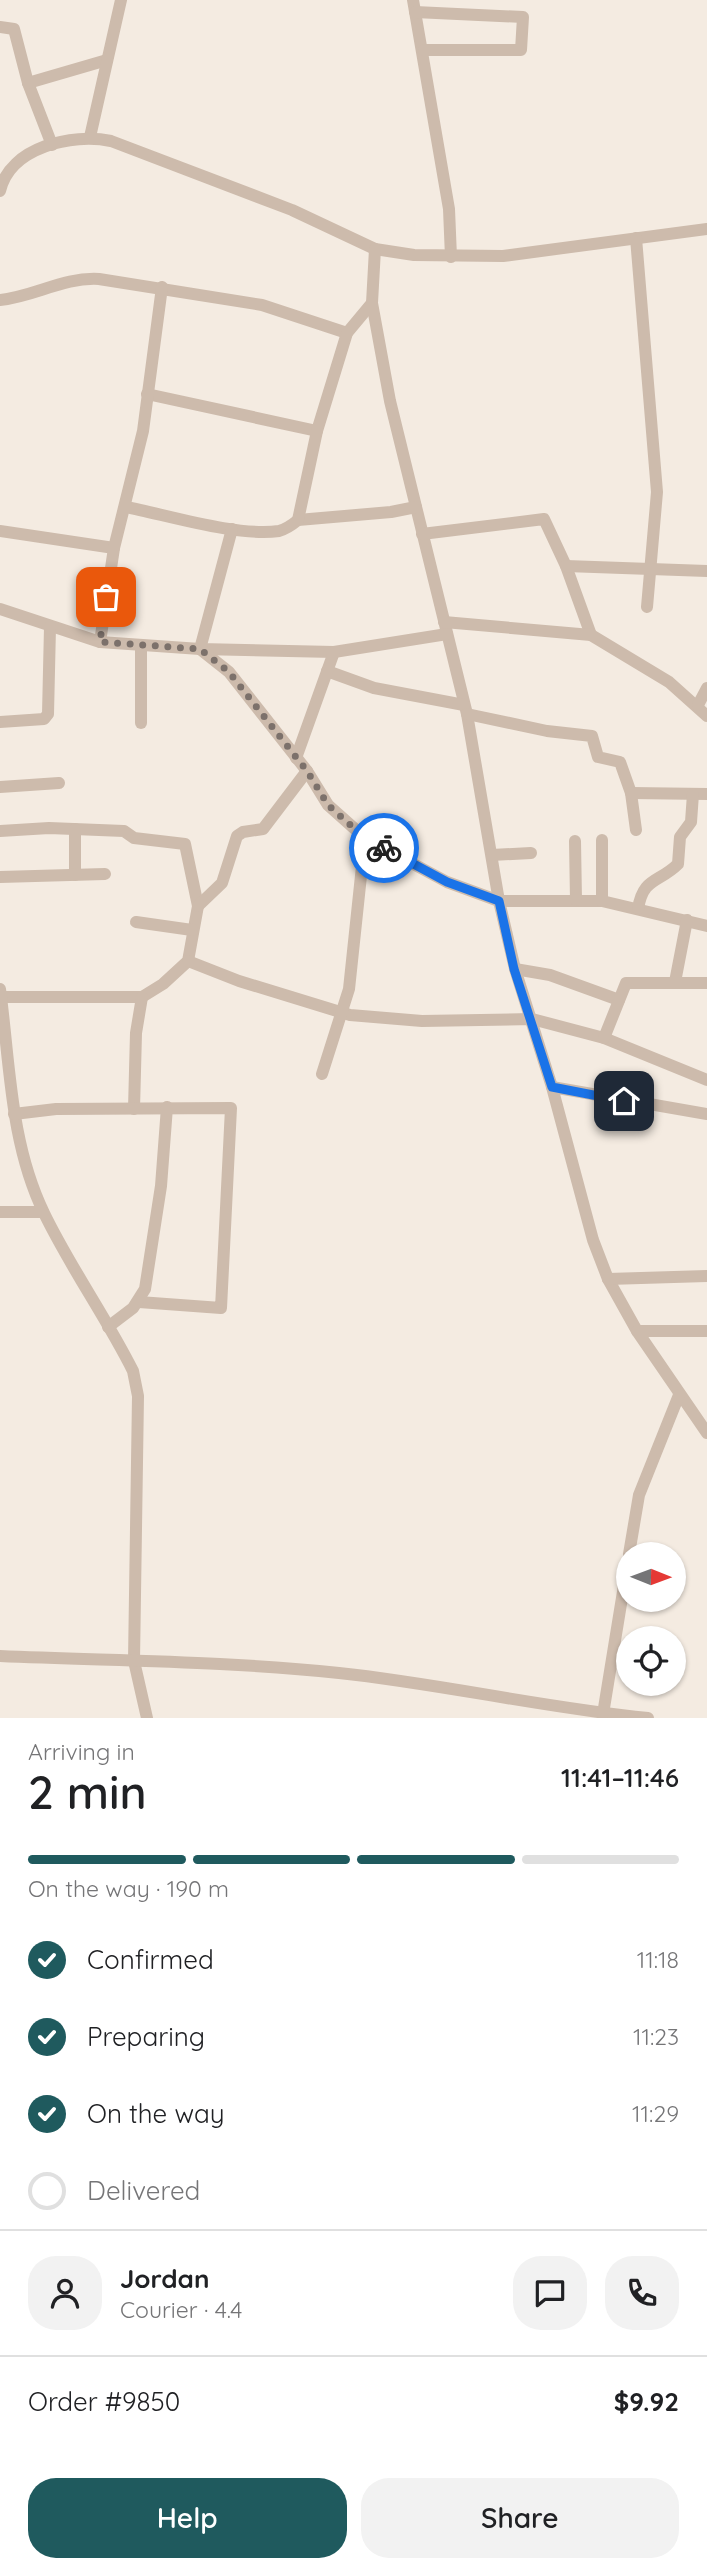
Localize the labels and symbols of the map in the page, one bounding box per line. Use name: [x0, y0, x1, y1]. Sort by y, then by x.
pin: [76, 567, 136, 627]
courier: [349, 813, 419, 883]
pin: [594, 1071, 654, 1131]
north arrow: [616, 1542, 686, 1612]

